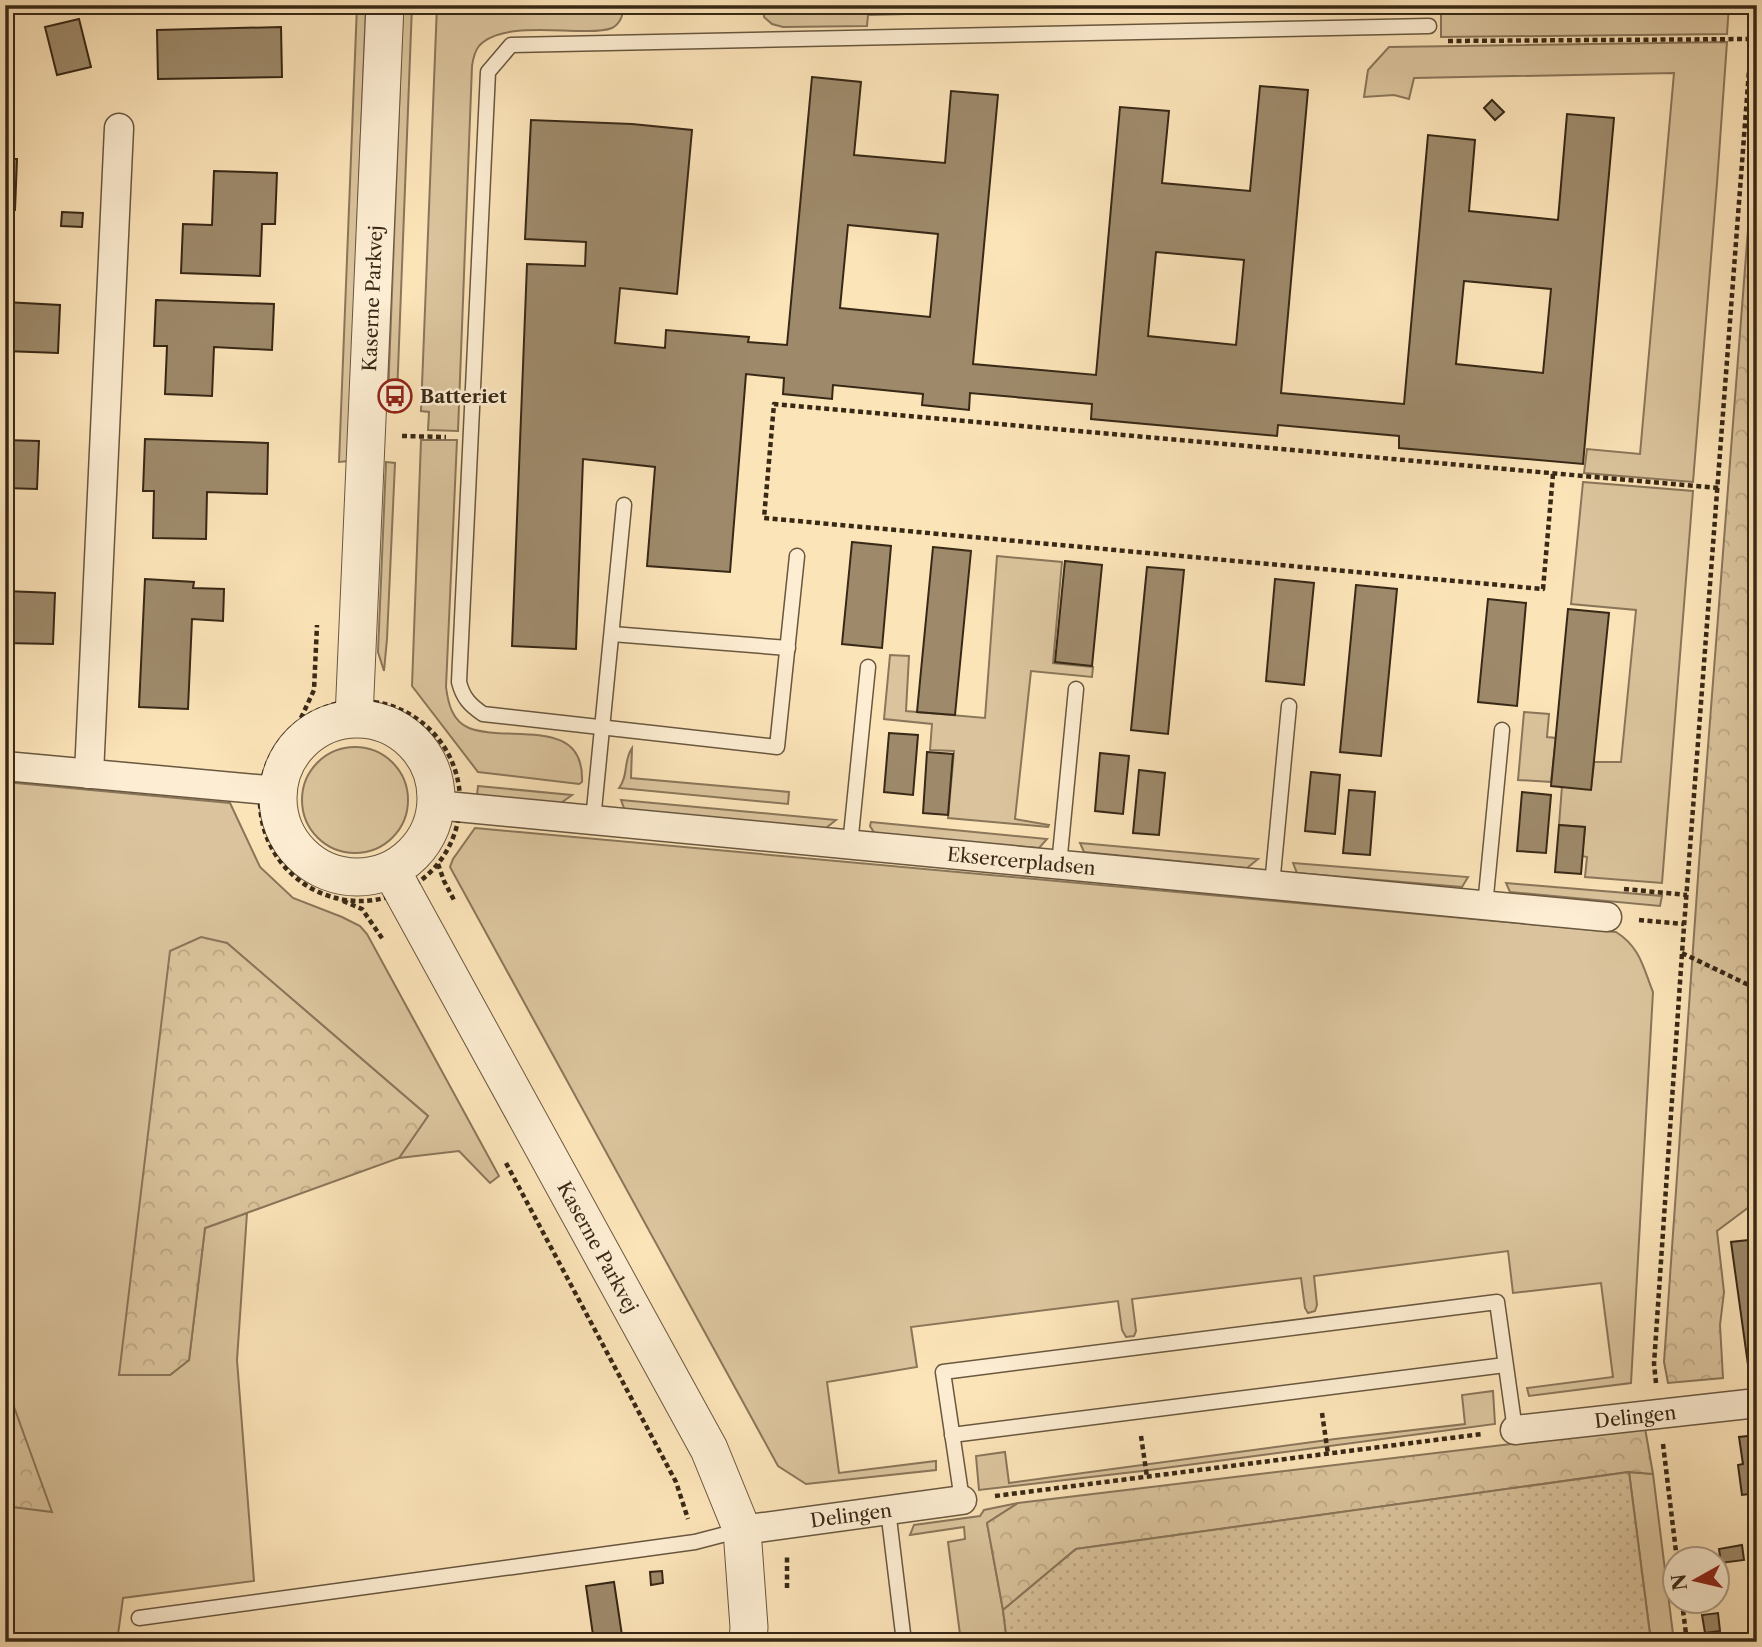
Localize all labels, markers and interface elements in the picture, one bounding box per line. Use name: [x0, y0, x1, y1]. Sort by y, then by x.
street label: Kaserne Parkvej: [358, 225, 387, 372]
bus stop icon: Batteriet: [376, 377, 414, 415]
place label: Batteriet: [420, 385, 507, 408]
street label: Eksercerpladsen: [946, 842, 1097, 880]
street label: Kaserne Parkvej: [553, 1177, 643, 1316]
street label: Delingen: [1593, 1401, 1677, 1433]
street label: Delingen: [809, 1498, 893, 1532]
north arrow: [1660, 1546, 1730, 1616]
text: N: [1667, 1573, 1692, 1592]

